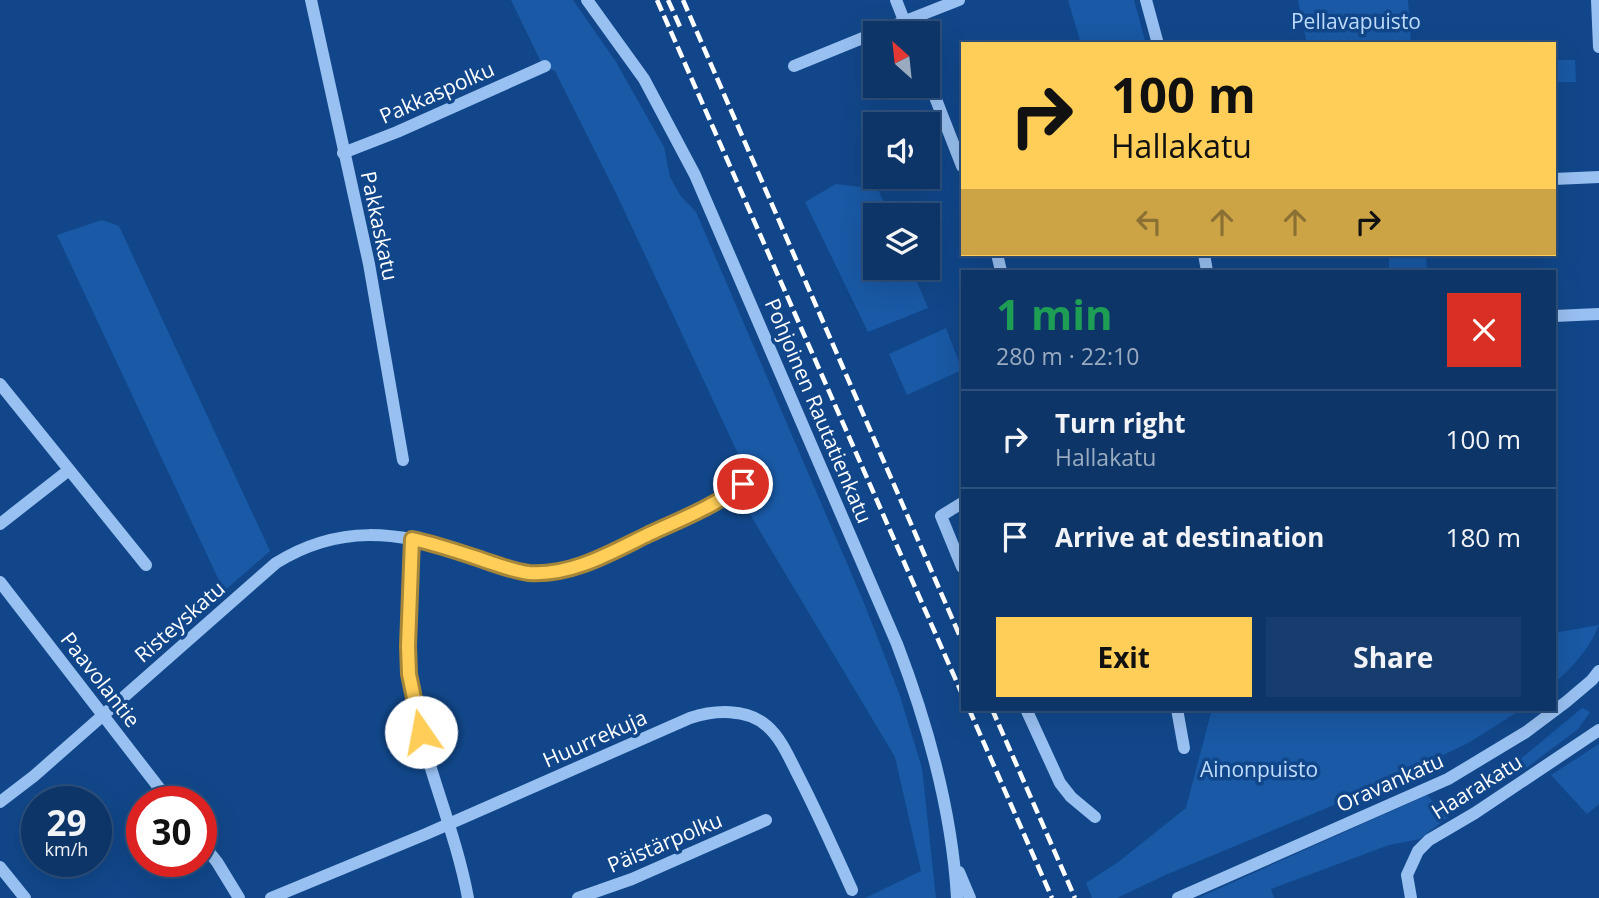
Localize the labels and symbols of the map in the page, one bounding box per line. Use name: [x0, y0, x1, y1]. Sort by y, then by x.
park label: Pellavapuisto: [1291, 7, 1421, 35]
north arrow: [863, 21, 940, 98]
street label: Pakkaspolku: [375, 54, 498, 130]
street label: Pakkaskatu: [355, 169, 405, 283]
street label: Pohjoinen Rautatienkatu: [759, 294, 879, 527]
pin: [713, 454, 773, 514]
street label: Risteyskatu: [128, 574, 230, 668]
street label: Paavolantie: [55, 626, 147, 733]
position arrow: [384, 695, 458, 769]
street label: Huurrekuja: [538, 703, 651, 773]
street label: Oravankatu: [1332, 746, 1448, 818]
street label: Haarakatu: [1426, 747, 1527, 825]
park label: Ainonpuisto: [1200, 755, 1318, 783]
speed limit sign: 30: [126, 786, 217, 877]
street label: Päistärpolku: [603, 805, 726, 879]

